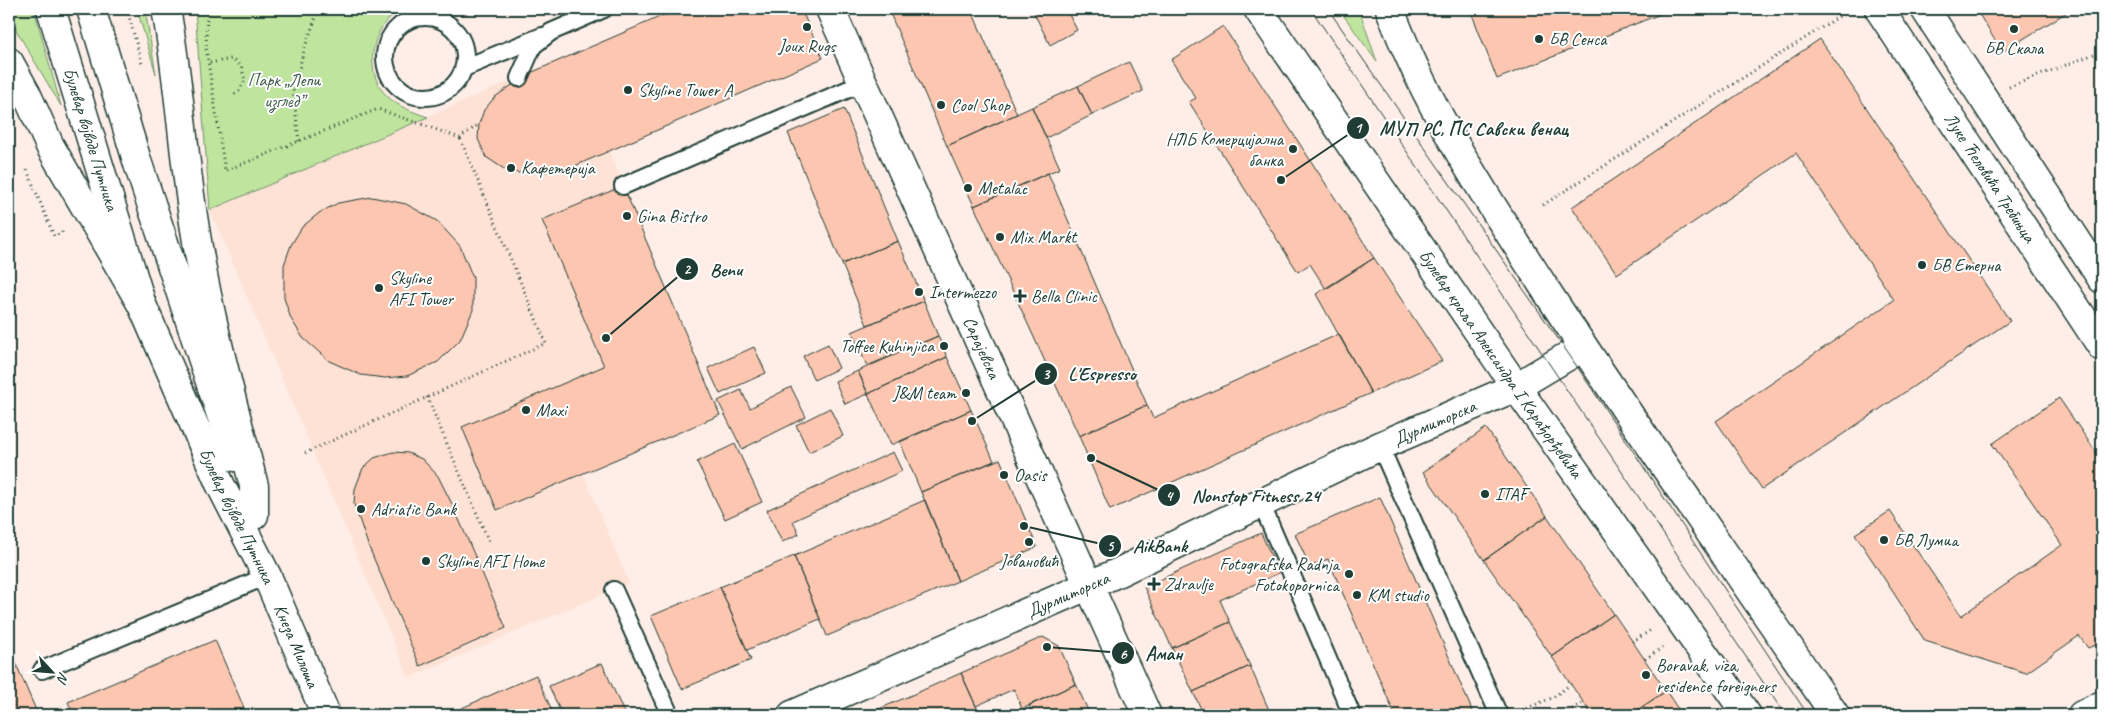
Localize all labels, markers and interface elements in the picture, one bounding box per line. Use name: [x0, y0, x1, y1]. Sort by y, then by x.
marker: Joux Rugs: [801, 21, 813, 33]
marker: БВ Скала: [2008, 23, 2020, 35]
place label: БВ Сенса: [1549, 28, 1608, 50]
marker: БВ Сенса: [1533, 33, 1545, 45]
place label: Joux Rugs: [777, 35, 837, 57]
place label: БВ Скала: [1985, 37, 2045, 59]
street label: Булевар војводе Путника: [59, 65, 124, 215]
park label: Парк „Лепи изглед”: [248, 69, 321, 113]
place label: Skyline Tower A: [638, 79, 733, 101]
marker: Skyline Tower A: [622, 84, 634, 96]
place label: Cool Shop: [951, 94, 1011, 116]
marker: Cool Shop: [935, 99, 947, 111]
street label: Луке Ћеловића Требињца: [1940, 109, 2041, 247]
callout: МУП РС, ПС Савски венац: [1345, 111, 1577, 145]
text: МУП РС, ПС Савски венац: [1379, 117, 1569, 141]
text: 1: [1355, 119, 1364, 138]
place label: НЛБ Комерцијална банка: [1166, 128, 1285, 171]
marker: НЛБ Комерцијална банка: [1287, 143, 1299, 155]
place label: Кафетерија: [521, 157, 596, 179]
marker: Кафетерија: [505, 162, 517, 174]
place label: Metalac: [978, 177, 1028, 199]
marker: Metalac: [962, 182, 974, 194]
place label: Gina Bistro: [637, 205, 708, 227]
marker: Gina Bistro: [621, 210, 633, 222]
place label: Mix Markt: [1010, 226, 1078, 248]
marker: Mix Markt: [994, 231, 1006, 243]
street label: Булевар краља Александра I Карађорђевића: [1414, 245, 1588, 483]
callout: Benu: [675, 252, 752, 286]
place label: БВ Етерна: [1932, 254, 2002, 276]
text: Benu: [710, 258, 744, 282]
marker: БВ Етерна: [1916, 259, 1928, 271]
text: 2: [684, 260, 692, 279]
place label: Skyline AFI Tower: [389, 267, 455, 310]
place label: Intermezzo: [929, 281, 998, 303]
marker: Skyline AFI Tower: [373, 282, 385, 294]
place label: Bella Clinic: [1031, 285, 1098, 307]
marker: Intermezzo: [913, 286, 925, 298]
marker: Bella Clinic: [1013, 289, 1027, 303]
street label: Сарајевска: [958, 313, 1006, 384]
place label: Toffee Kuhinjica: [840, 335, 935, 357]
marker: Toffee Kuhinjica: [938, 340, 950, 352]
callout: L'Espresso: [1033, 357, 1146, 391]
text: L'Espresso: [1068, 362, 1138, 386]
text: 3: [1043, 365, 1051, 384]
place label: J&M team: [892, 382, 957, 404]
marker: J&M team: [960, 387, 972, 399]
street label: Дурмиторска: [1390, 394, 1480, 450]
place label: Maxi: [536, 399, 569, 421]
marker: Maxi: [520, 404, 532, 416]
street label: Булевар војводе Путника: [195, 445, 281, 588]
place label: Oasis: [1014, 464, 1048, 486]
marker: Oasis: [998, 469, 1010, 481]
callout: Nonstop Fitness 24: [1157, 478, 1330, 512]
place label: ITAF: [1495, 483, 1532, 505]
text: Nonstop Fitness 24: [1192, 484, 1322, 508]
text: 4: [1166, 487, 1175, 506]
marker: ITAF: [1479, 488, 1491, 500]
place label: Adriatic Bank: [371, 498, 458, 520]
marker: Adriatic Bank: [355, 503, 367, 515]
callout: AikBank: [1098, 529, 1197, 563]
place label: БВ Лумиа: [1894, 529, 1959, 551]
text: AikBank: [1133, 534, 1189, 558]
marker: БВ Лумиа: [1878, 534, 1890, 546]
marker: Јовановић: [1023, 536, 1035, 548]
text: 5: [1107, 537, 1115, 556]
place label: Skyline AFI Home: [436, 550, 545, 572]
place label: Јовановић: [999, 550, 1059, 572]
place label: Fotografska Radnja Fotokopornica: [1219, 553, 1341, 596]
marker: Skyline AFI Home: [420, 555, 432, 567]
street label: Дурмиторска: [1023, 566, 1114, 622]
marker: Fotografska Radnja Fotokopornica: [1343, 568, 1355, 580]
place label: Zdravlje: [1164, 573, 1214, 595]
marker: Zdravlje: [1148, 578, 1160, 590]
place label: KM studio: [1367, 584, 1430, 606]
marker: KM studio: [1351, 589, 1363, 601]
street label: Кнеза Милоша: [269, 601, 325, 693]
callout: Аман: [1111, 636, 1193, 670]
text: Аман: [1145, 642, 1184, 666]
text: 6: [1119, 645, 1127, 664]
north arrow: [28, 646, 78, 696]
place label: Boravak, viza, residence foreigners: [1656, 654, 1777, 697]
marker: Boravak, viza, residence foreigners: [1640, 669, 1652, 681]
text: N: [53, 670, 73, 687]

